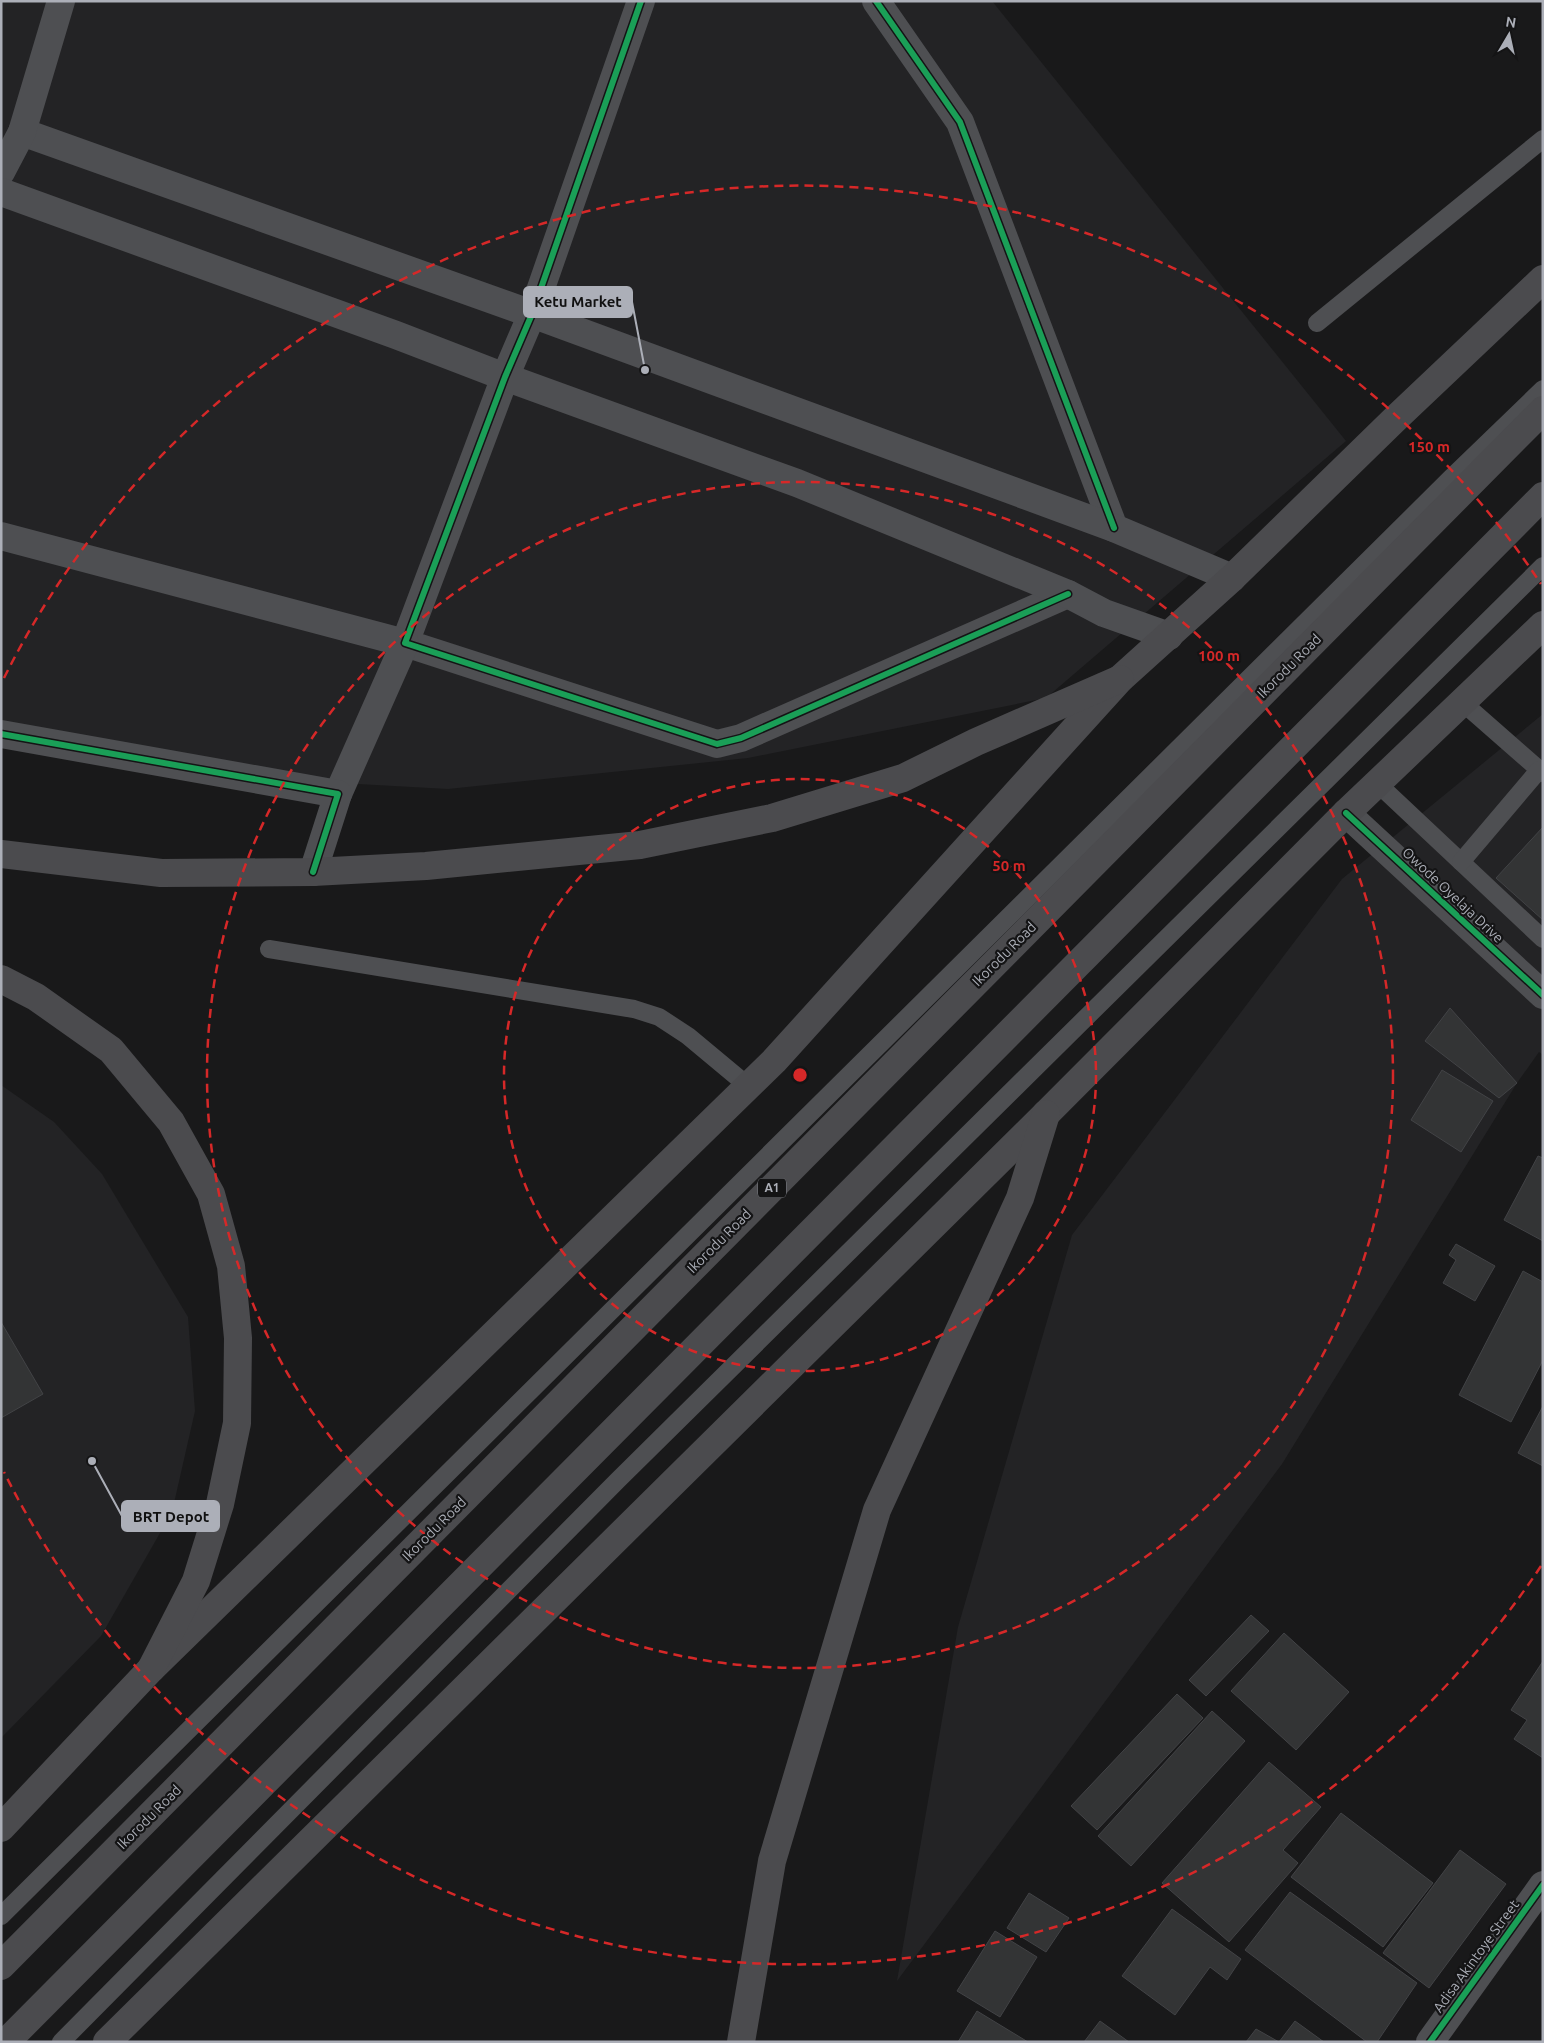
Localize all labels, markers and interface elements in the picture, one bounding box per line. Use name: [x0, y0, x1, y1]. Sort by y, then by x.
north arrow: [1484, 10, 1534, 60]
text: N: [1505, 13, 1517, 31]
callout: Ketu Market: [524, 287, 632, 317]
text: Ketu Market: [534, 293, 622, 310]
text: 150 m: [1408, 438, 1450, 455]
street label: Ikorodu Road: [1254, 631, 1324, 701]
text: 100 m: [1198, 647, 1240, 664]
street label: Owode Oyelaja Drive: [1399, 844, 1507, 946]
text: 50 m: [992, 857, 1026, 874]
street label: Ikorodu Road: [969, 919, 1039, 989]
centre of rings: [791, 1066, 809, 1084]
road number: A1: [758, 1178, 786, 1198]
street label: Ikorodu Road: [684, 1206, 754, 1276]
street label: Ikorodu Road: [399, 1494, 469, 1564]
callout: BRT Depot: [122, 1501, 219, 1531]
text: BRT Depot: [133, 1508, 210, 1525]
street label: Ikorodu Road: [114, 1782, 184, 1852]
street label: Adisa Akintoye Street: [1430, 1896, 1522, 2015]

